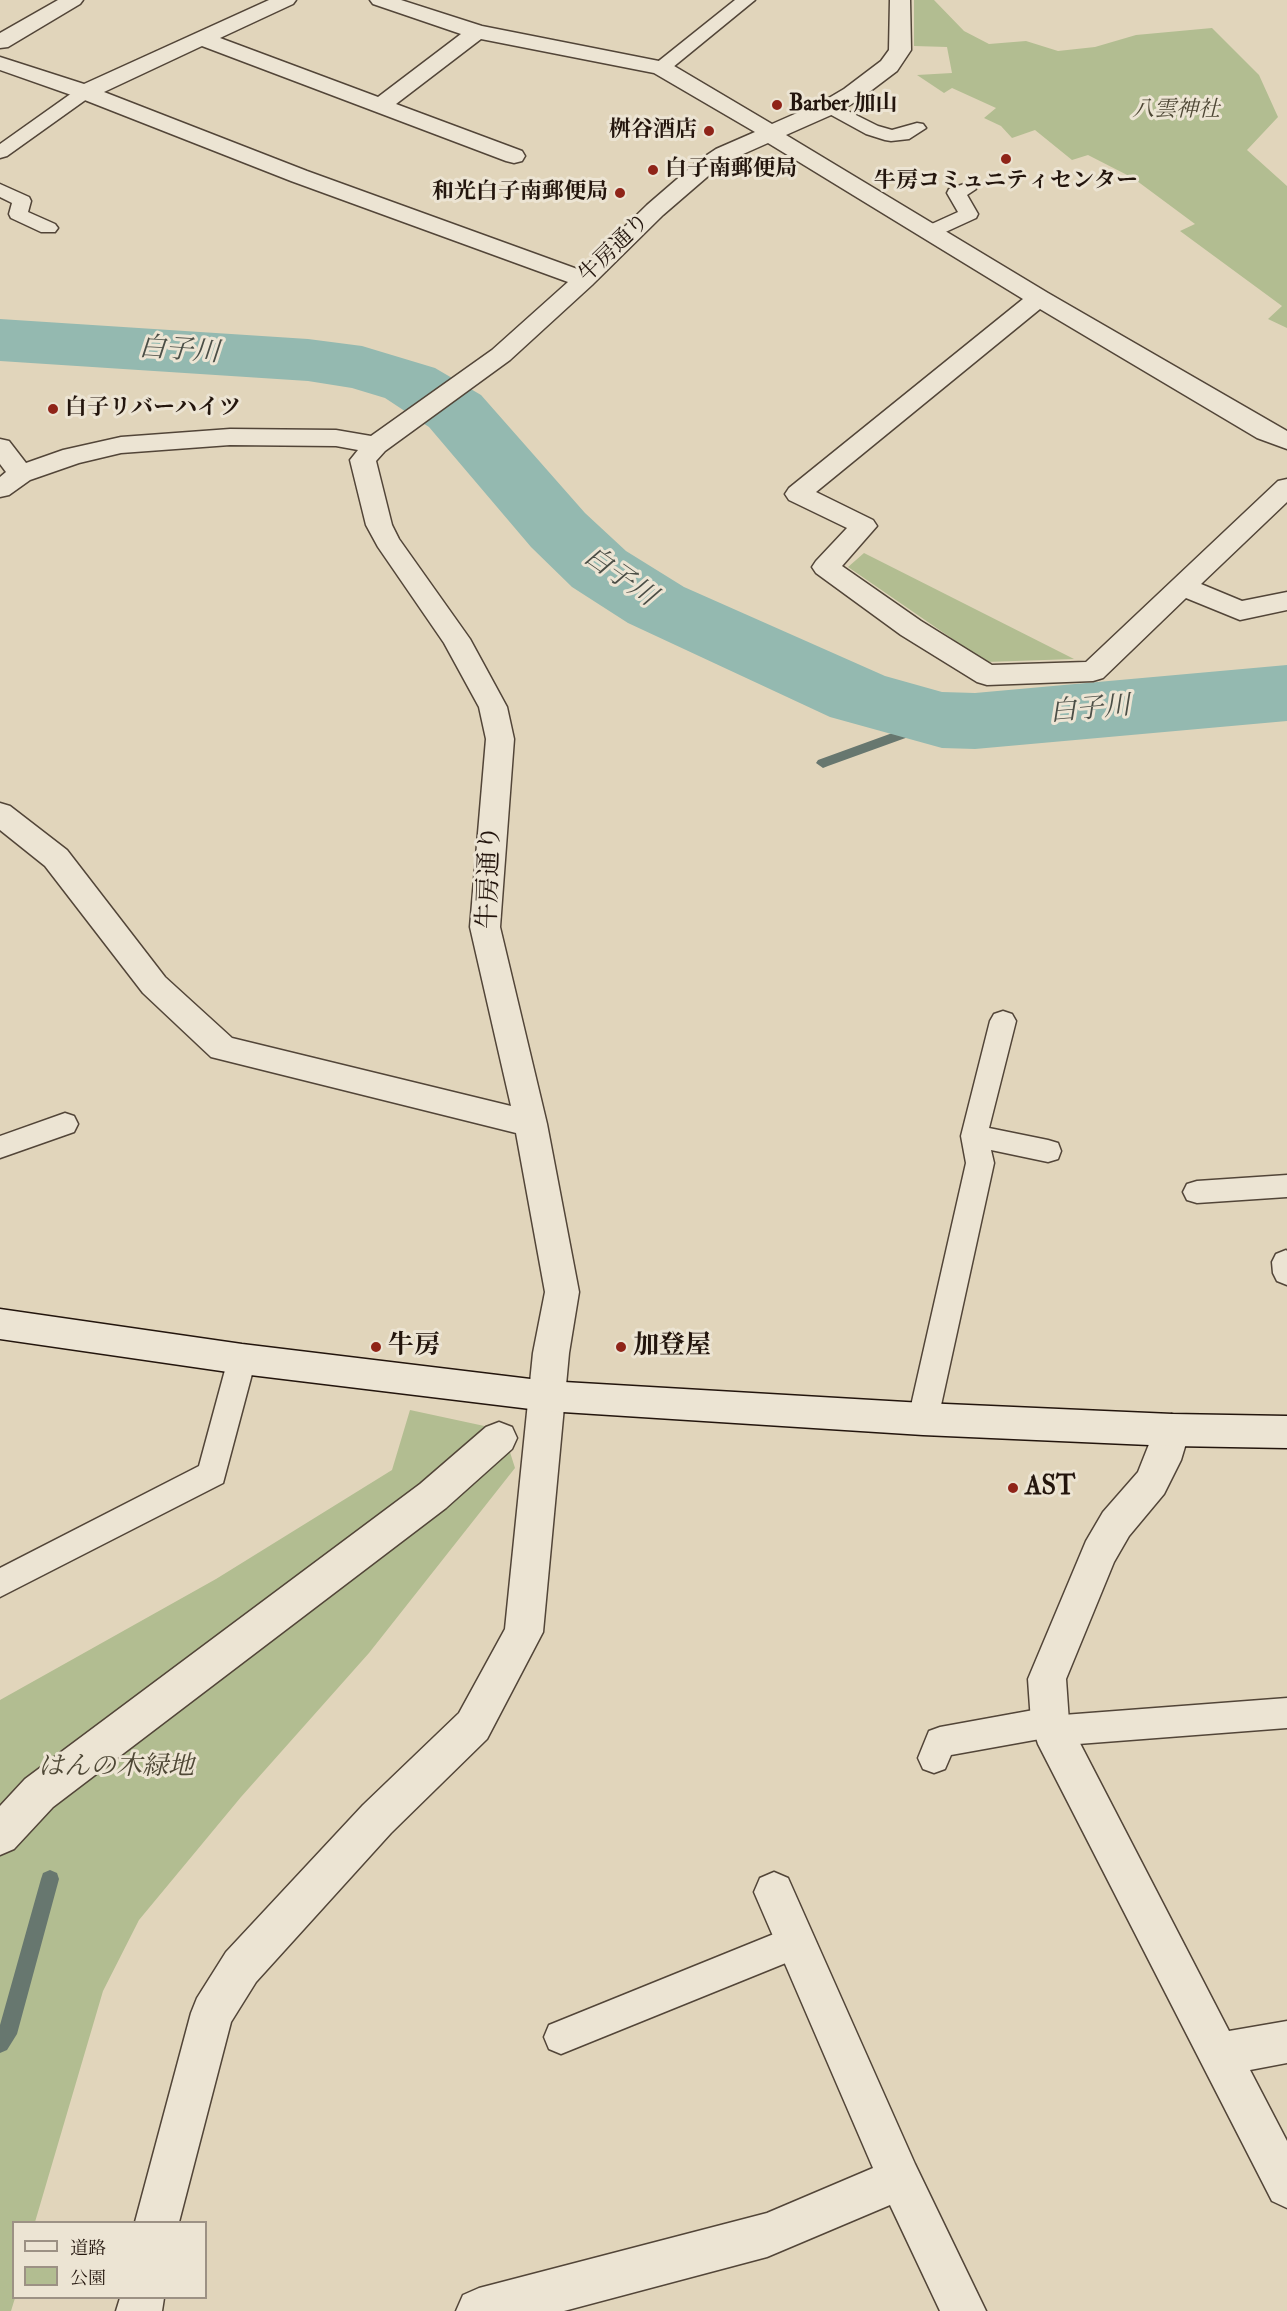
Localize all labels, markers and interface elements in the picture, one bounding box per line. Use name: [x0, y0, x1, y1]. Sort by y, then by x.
place label: Barber 加山: [789, 92, 897, 118]
marker: Barber 加山: [770, 98, 784, 112]
park label: 八雲神社: [1132, 98, 1220, 124]
place label: 桝谷酒店: [609, 118, 697, 144]
marker: 桝谷酒店: [702, 124, 716, 138]
marker: 牛房コミュニティセンター: [999, 152, 1013, 166]
place label: 白子南郵便局: [665, 157, 797, 183]
marker: 白子南郵便局: [646, 163, 660, 177]
place label: 牛房コミュニティセンター: [874, 169, 1138, 195]
place label: 和光白子南郵便局: [432, 180, 608, 206]
marker: 和光白子南郵便局: [613, 186, 627, 200]
street label: 牛房通り: [574, 209, 656, 289]
water label: 白子川: [137, 333, 221, 371]
place label: 白子リバーハイツ: [65, 396, 241, 422]
marker: 白子リバーハイツ: [46, 402, 60, 416]
water label: 白子川: [577, 541, 661, 615]
water label: 白子川: [1048, 691, 1132, 731]
street label: 牛房通り: [474, 824, 508, 930]
place label: 牛房: [388, 1331, 440, 1363]
place label: 加登屋: [633, 1331, 711, 1363]
marker: 牛房: [369, 1340, 383, 1354]
marker: 加登屋: [614, 1340, 628, 1354]
place label: AST: [1025, 1472, 1075, 1504]
marker: AST: [1006, 1481, 1020, 1495]
park label: はんの木緑地: [38, 1752, 194, 1784]
legend: [12, 2221, 207, 2299]
text: 道路: [70, 2237, 106, 2260]
text: 公園: [70, 2267, 106, 2290]

